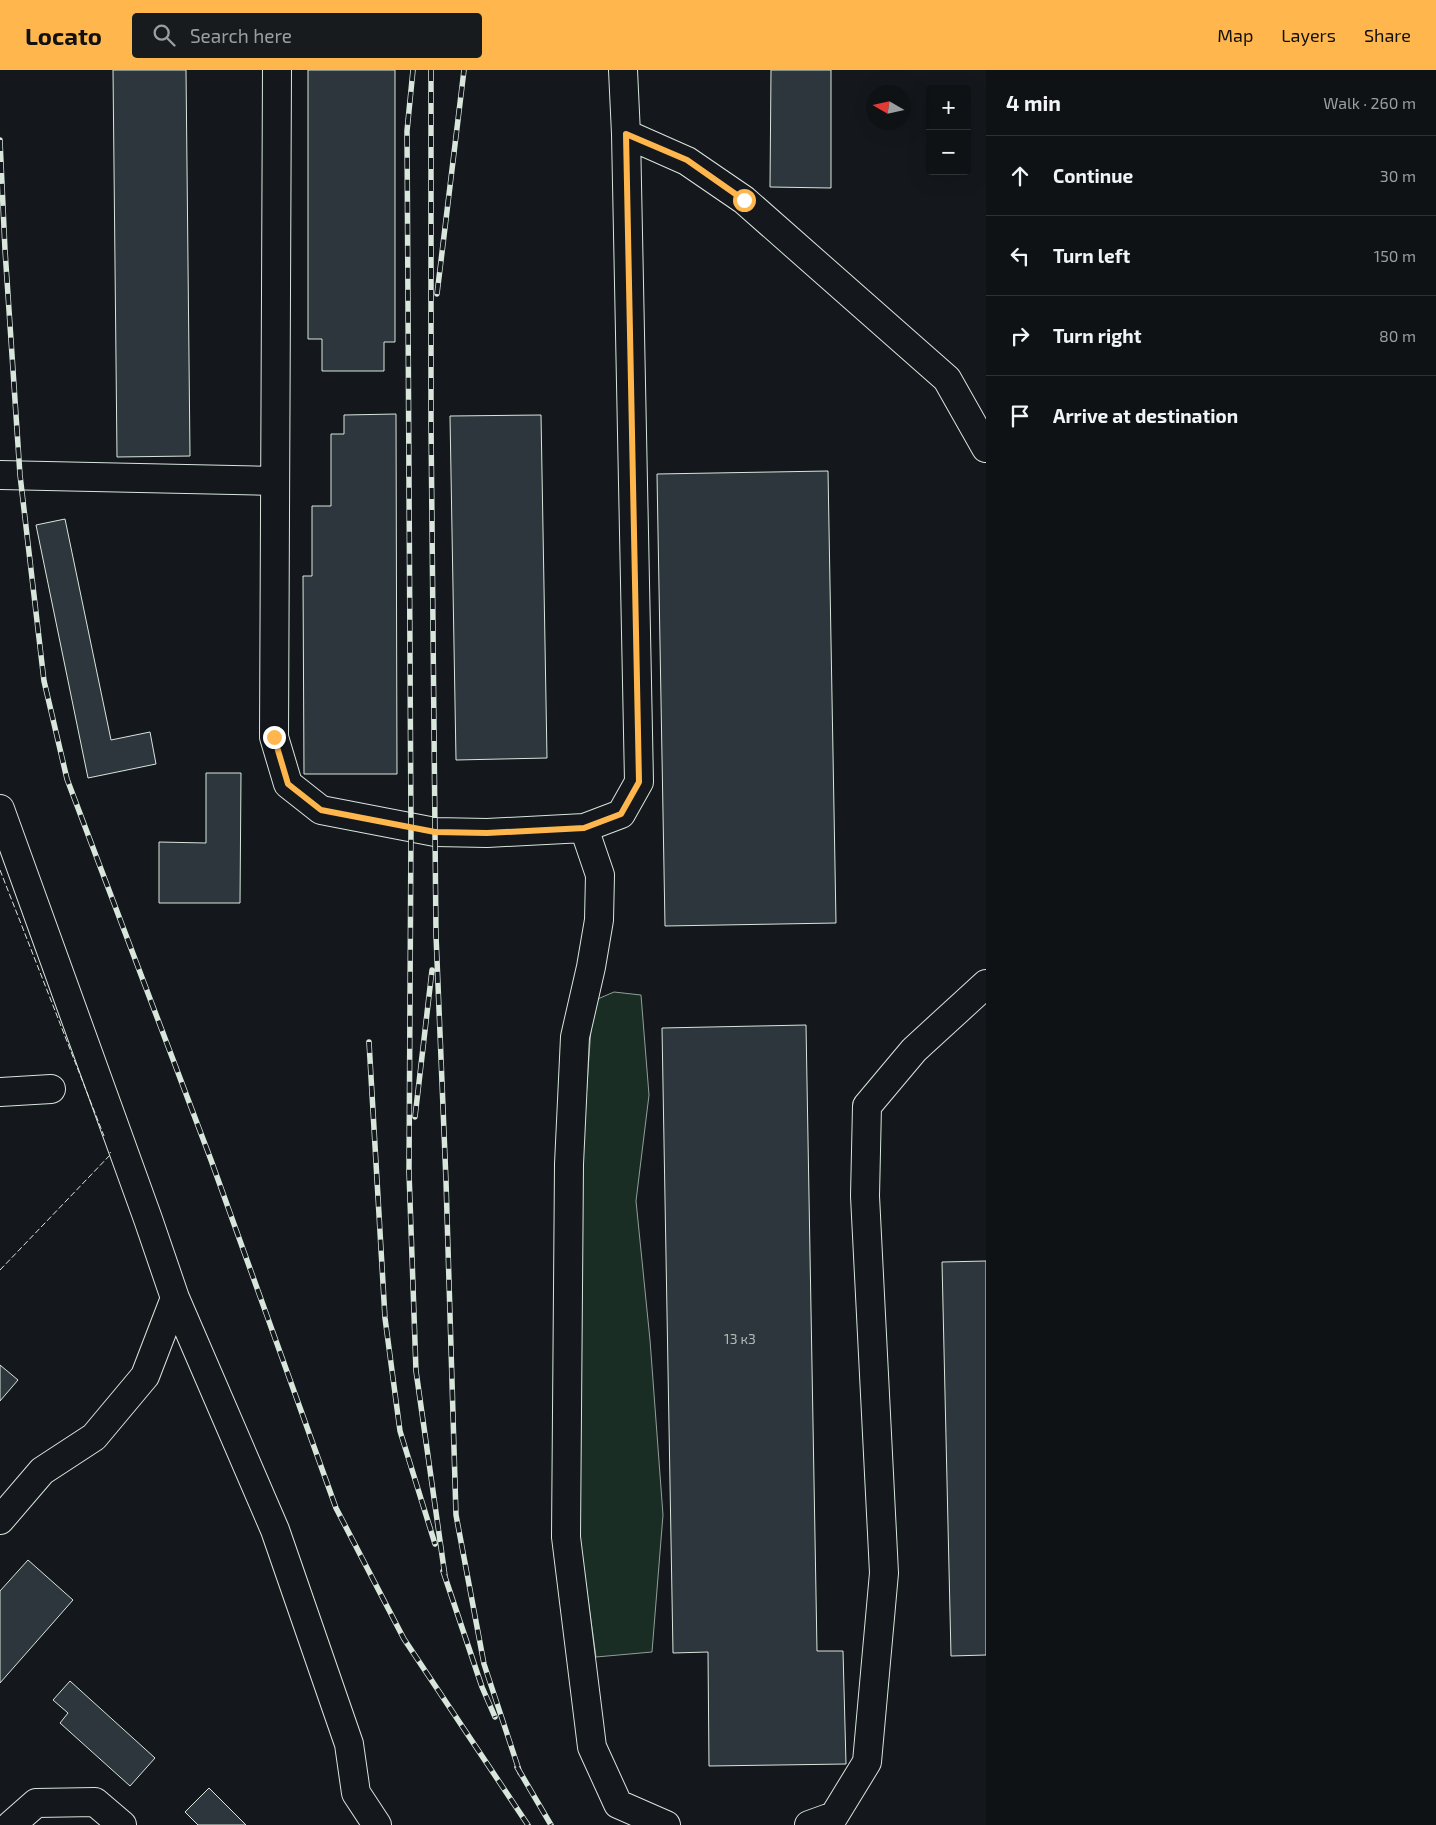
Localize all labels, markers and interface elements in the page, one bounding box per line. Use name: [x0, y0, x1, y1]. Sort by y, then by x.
search box: [132, 13, 482, 58]
text: Locato: [25, 21, 102, 50]
icon: search: [150, 21, 178, 49]
text: Search here: [190, 24, 292, 47]
text: Map: [1217, 24, 1253, 46]
text: Layers: [1281, 24, 1336, 46]
text: Share: [1364, 24, 1411, 46]
north arrow: [866, 85, 911, 130]
map controls: [926, 85, 971, 175]
button: +: [926, 85, 971, 130]
text: 4 min: [1006, 90, 1061, 115]
text: Walk · 260 m: [1323, 93, 1416, 112]
button: −: [926, 130, 971, 175]
icon: ahead: [1006, 162, 1034, 190]
text: Continue: [1053, 164, 1133, 187]
text: 30 m: [1380, 166, 1416, 185]
route start: [733, 189, 756, 212]
icon: left: [1006, 242, 1034, 270]
text: Turn left: [1053, 244, 1130, 267]
text: 150 m: [1374, 246, 1416, 265]
icon: right: [1006, 322, 1034, 350]
text: Turn right: [1053, 324, 1141, 347]
text: 80 m: [1379, 326, 1416, 345]
icon: arrive: [1006, 402, 1034, 430]
text: Arrive at destination: [1053, 404, 1238, 427]
route end: [263, 726, 286, 749]
house number: 13 к3: [724, 1330, 756, 1347]

